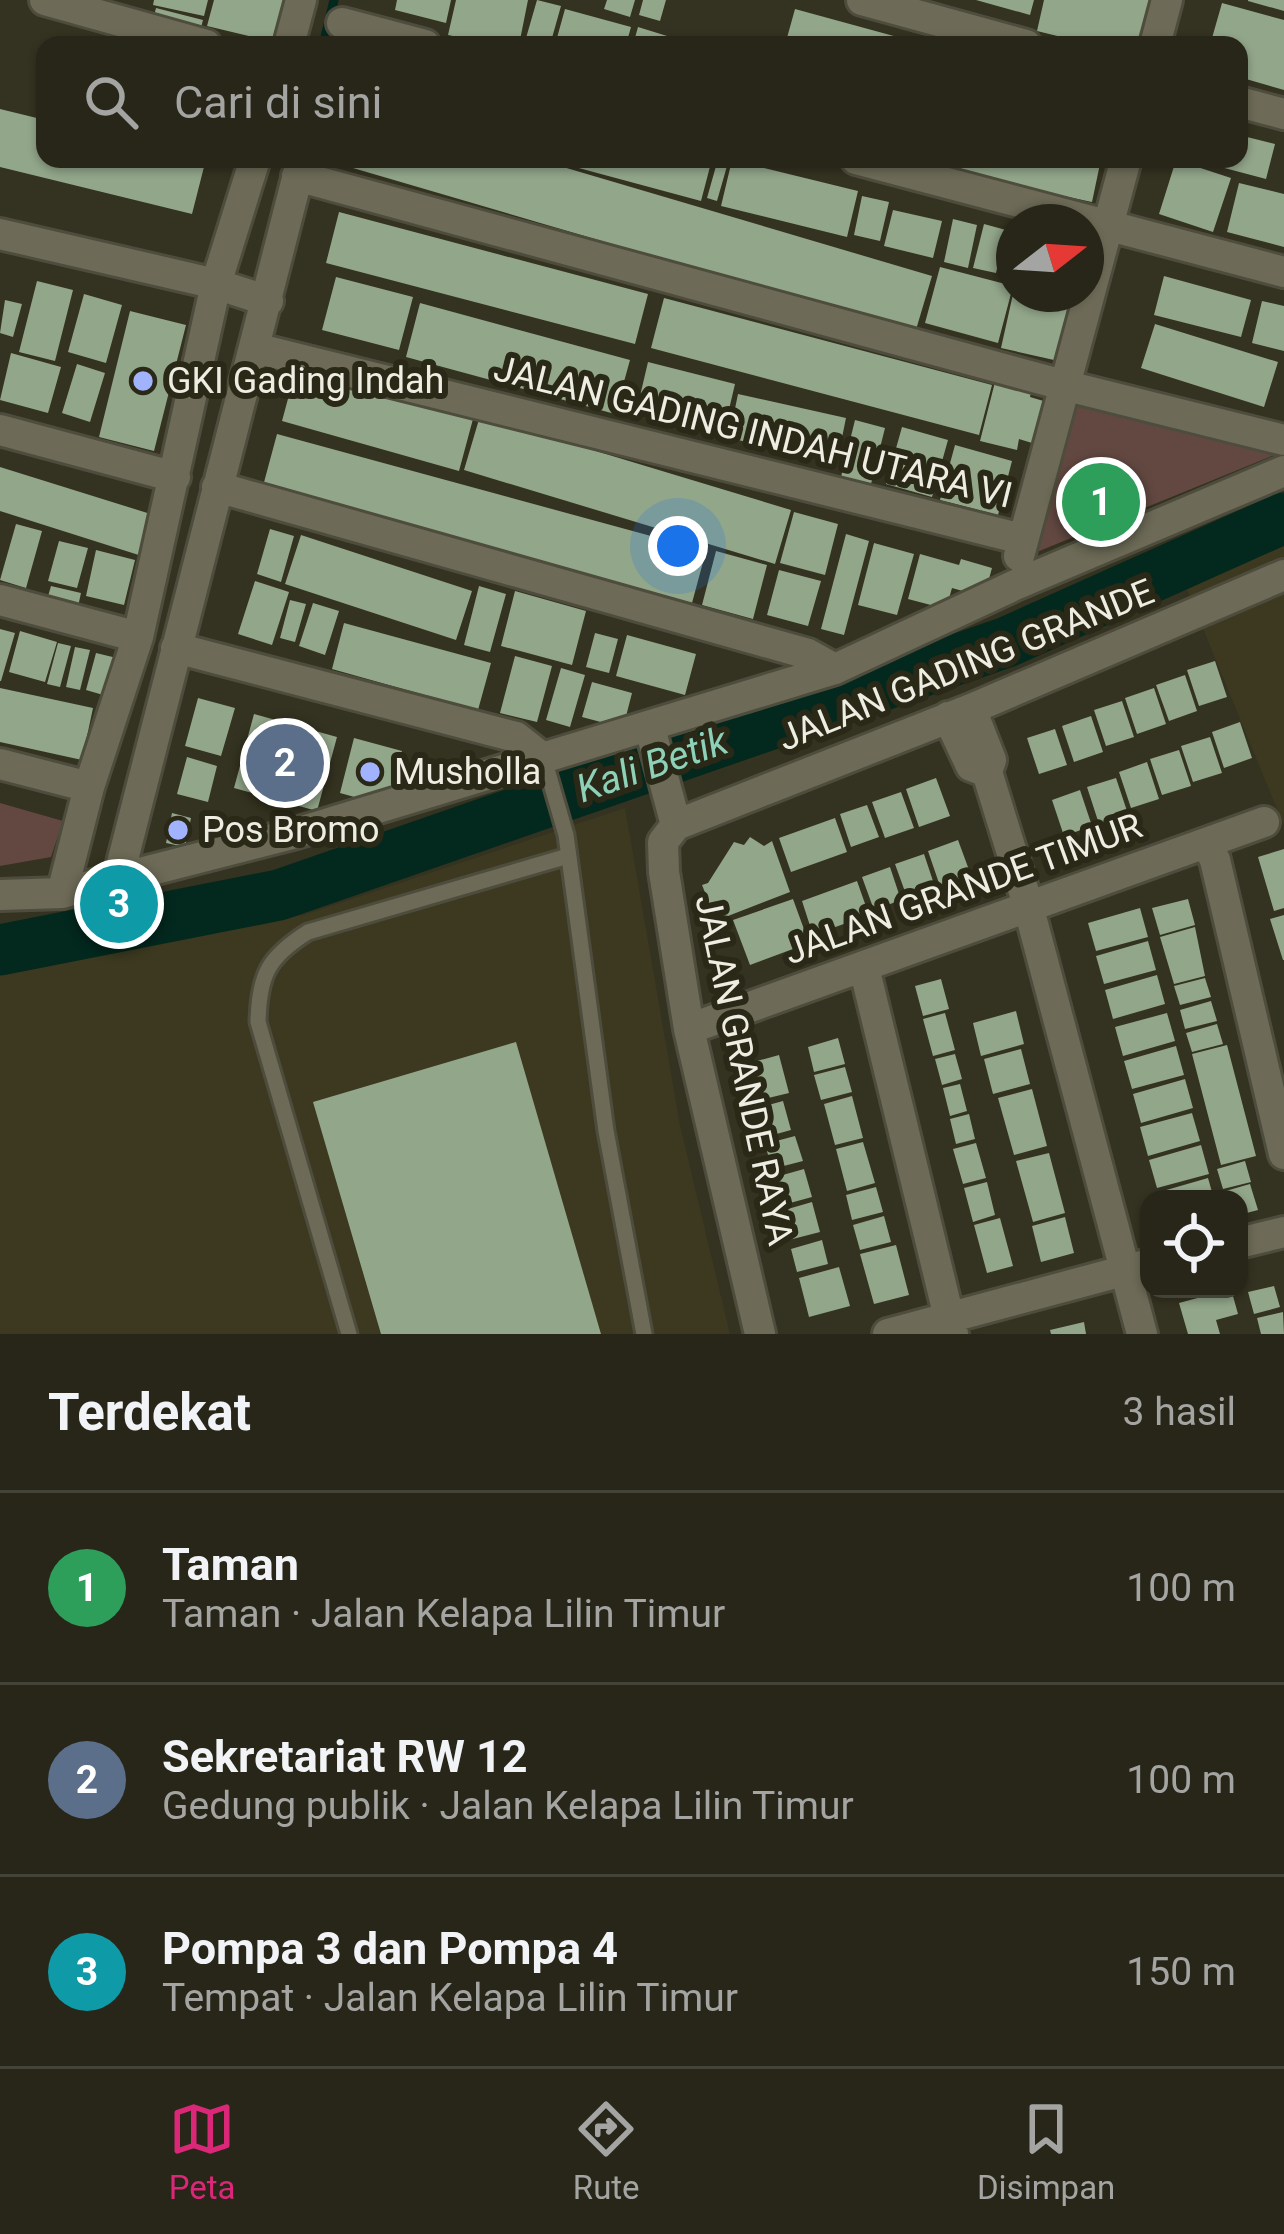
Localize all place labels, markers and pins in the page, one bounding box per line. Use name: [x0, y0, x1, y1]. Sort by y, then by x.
place label: GKI Gading Indah: [167, 360, 444, 402]
marker: GKI Gading Indah: [130, 368, 156, 394]
pin: 1: [1062, 457, 1140, 547]
pin: 2: [246, 718, 324, 808]
place label: Musholla: [394, 751, 541, 793]
marker: Musholla: [357, 759, 383, 785]
place label: Pos Bromo: [202, 809, 379, 851]
marker: Pos Bromo: [165, 817, 191, 843]
pin: 3: [80, 859, 158, 949]

